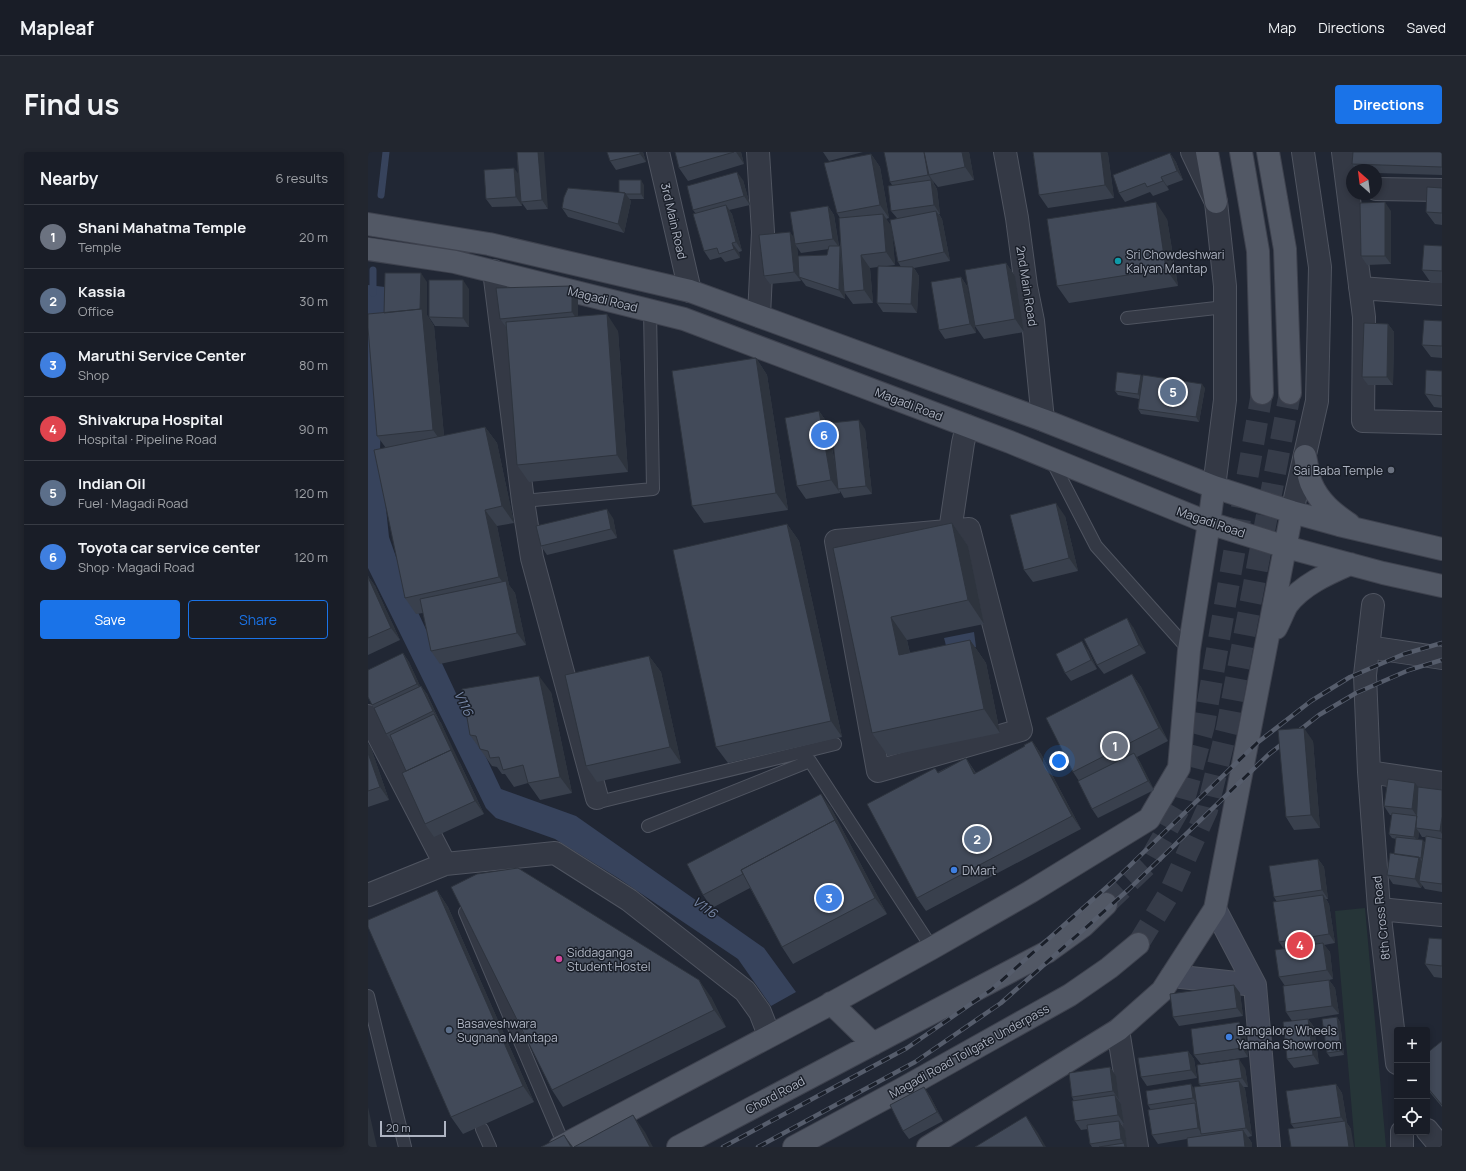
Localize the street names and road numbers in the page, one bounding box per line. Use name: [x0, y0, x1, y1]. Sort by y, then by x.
street label: 3rd Main Road: [657, 181, 691, 261]
street label: 2nd Main Road: [1012, 245, 1042, 327]
street label: Magadi Road: [566, 282, 640, 316]
street label: Magadi Road: [873, 383, 945, 425]
street label: Magadi Road: [1175, 502, 1247, 542]
street label: 8th Cross Road: [1368, 875, 1394, 961]
street label: Magadi Road Tollgate Underpass: [886, 1000, 1052, 1102]
street label: Chord Road: [742, 1072, 808, 1118]

